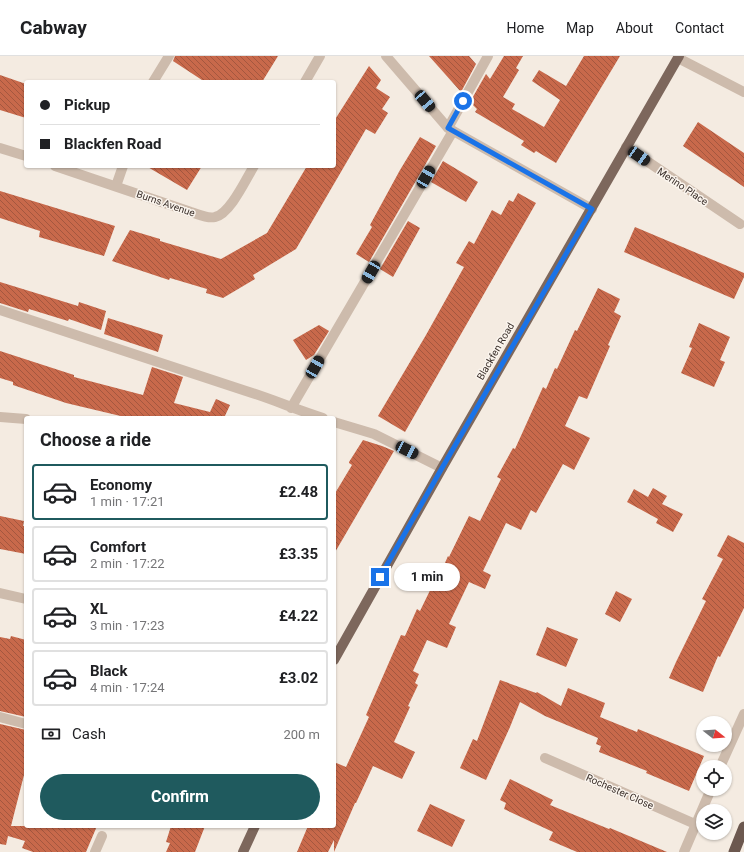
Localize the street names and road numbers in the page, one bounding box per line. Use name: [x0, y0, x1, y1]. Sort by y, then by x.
street label: Merino Place: [655, 166, 710, 207]
street label: Burns Avenue: [135, 188, 196, 219]
street label: Blackfen Road: [475, 321, 516, 382]
street label: Rochester Close: [584, 772, 655, 811]

